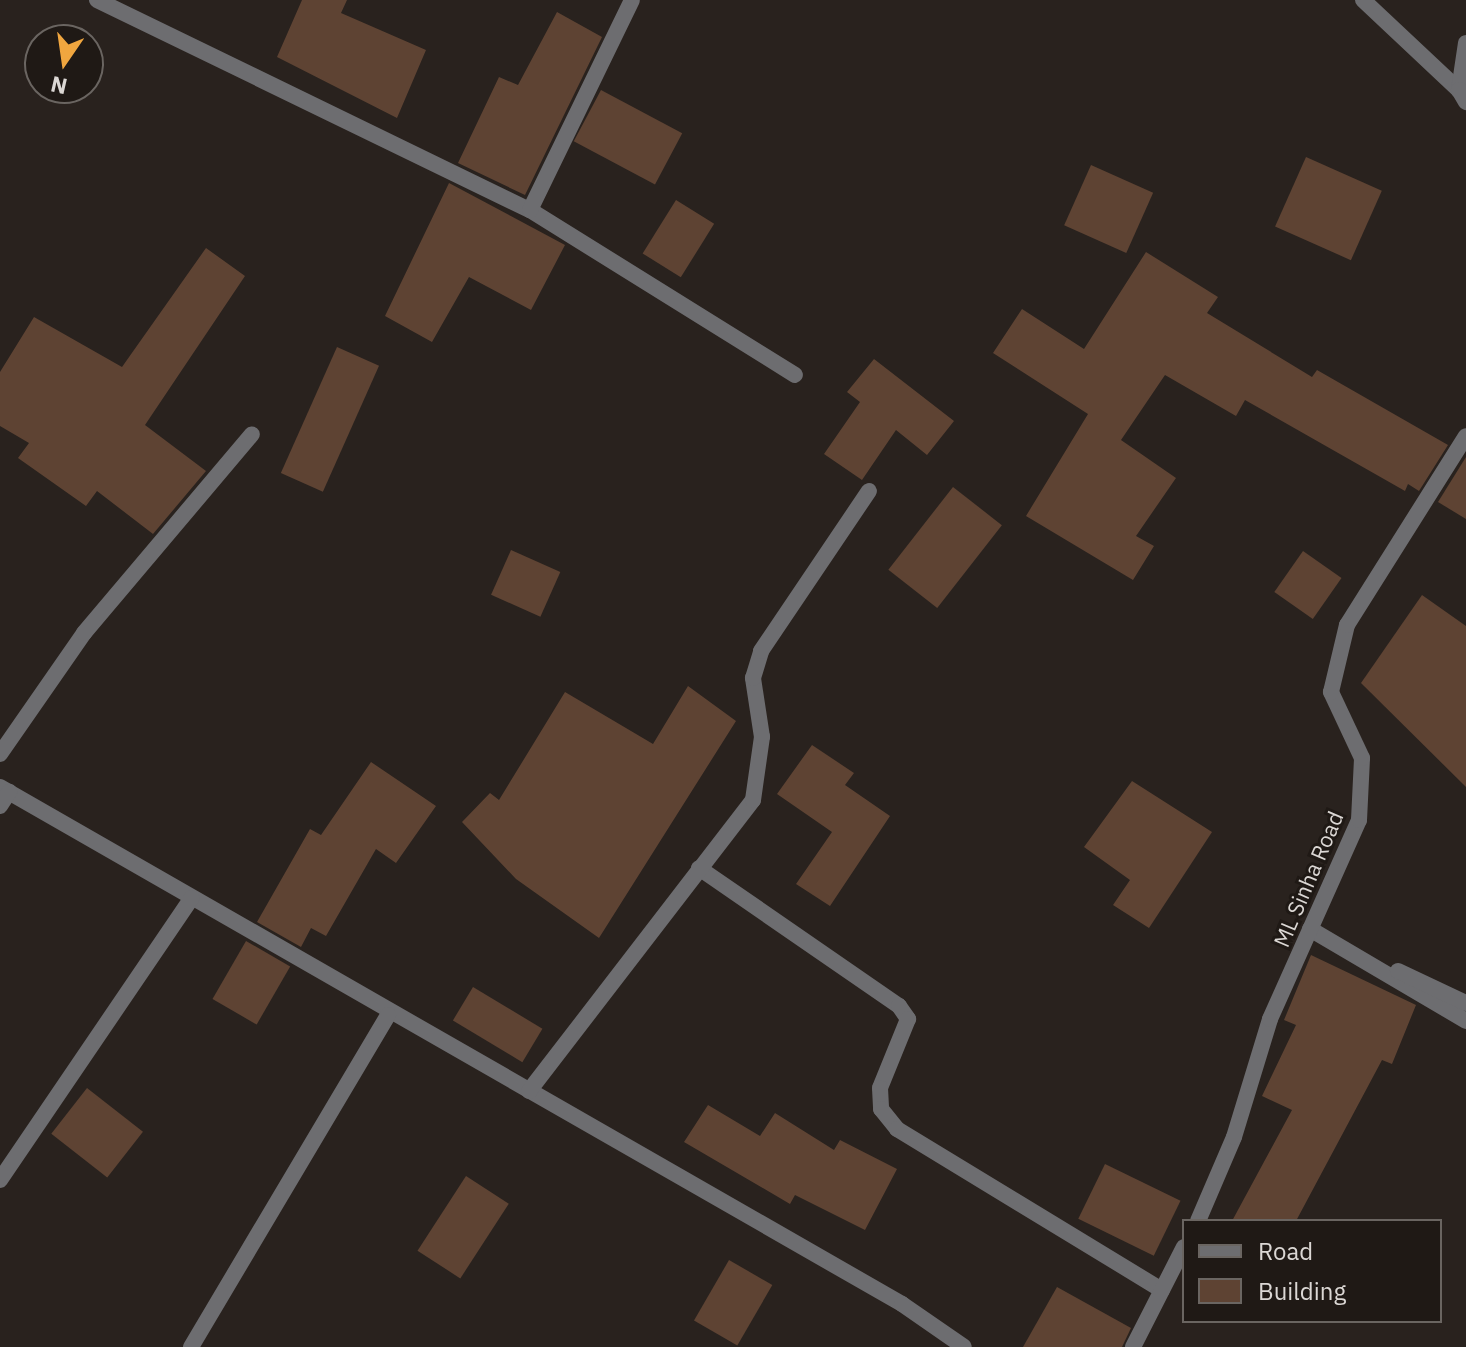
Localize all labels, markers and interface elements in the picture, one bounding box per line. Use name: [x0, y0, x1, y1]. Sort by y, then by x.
north arrow: [24, 24, 104, 104]
text: N: [48, 70, 70, 102]
street label: ML Sinha Road: [1268, 807, 1348, 951]
legend: [1182, 1219, 1442, 1323]
text: Road: [1258, 1235, 1313, 1267]
text: Building: [1258, 1275, 1346, 1307]

